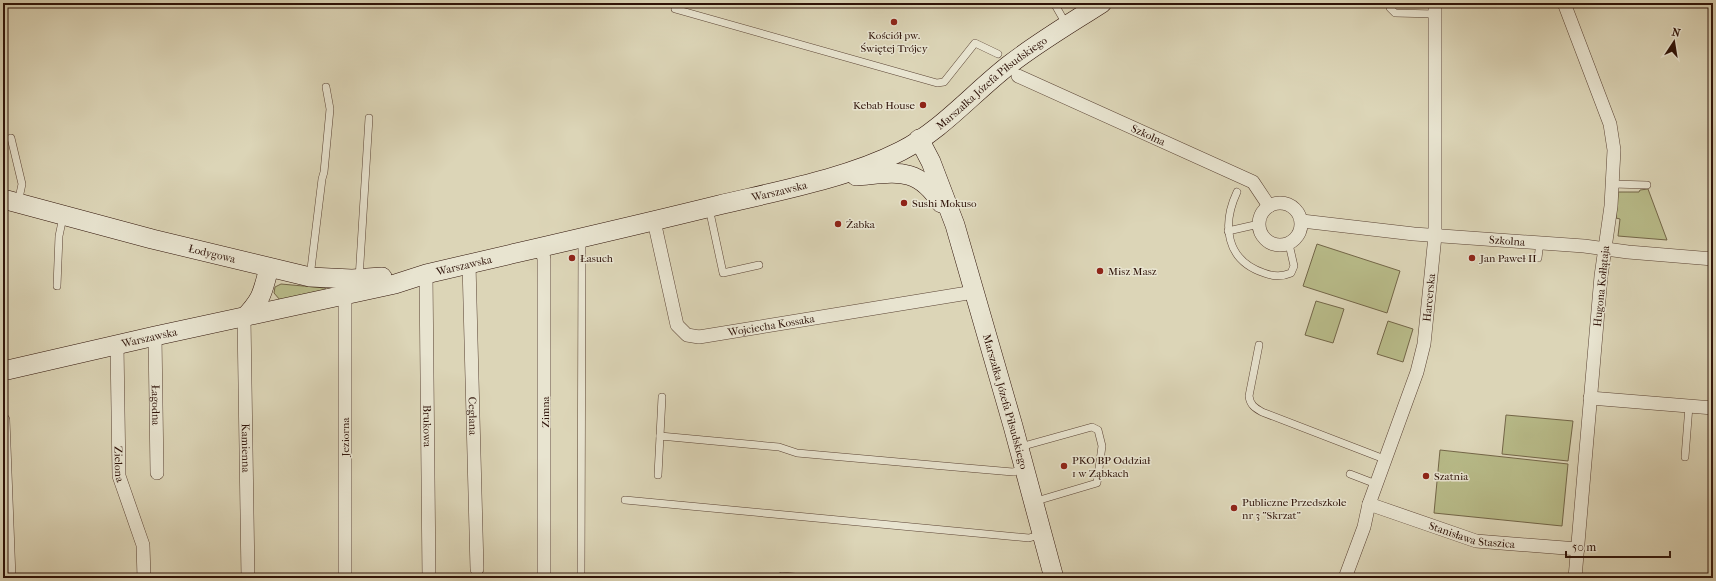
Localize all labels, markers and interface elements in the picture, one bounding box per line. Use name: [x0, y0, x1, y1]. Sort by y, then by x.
marker: Kościół pw. Świętej Trójcy: [889, 17, 899, 27]
north arrow: [1654, 22, 1694, 62]
text: N: [1671, 25, 1682, 40]
place label: Kościół pw. Świętej Trójcy: [860, 29, 929, 55]
street label: Marszałka Józefa Piłsudskiego: [934, 34, 1050, 133]
place label: Kebab House: [853, 99, 916, 112]
marker: Kebab House: [918, 100, 928, 110]
street label: Szkolna: [1129, 122, 1168, 149]
street label: Warszawska: [749, 178, 809, 205]
place label: Sushi Mokuso: [912, 197, 977, 210]
marker: Sushi Mokuso: [899, 198, 909, 208]
place label: Żabka: [846, 218, 876, 231]
marker: Żabka: [833, 219, 843, 229]
street label: Szkolna: [1489, 233, 1526, 249]
street label: Łodygowa: [187, 242, 238, 266]
street label: Hugona Kołłątaja: [1591, 244, 1612, 327]
place label: Łasuch: [580, 252, 614, 265]
place label: Jan Paweł II: [1479, 252, 1537, 265]
street label: Warszawska: [434, 253, 494, 279]
marker: Łasuch: [567, 253, 577, 263]
marker: Jan Paweł II: [1467, 253, 1477, 263]
place label: Misz Masz: [1108, 265, 1157, 278]
marker: Misz Masz: [1095, 266, 1105, 276]
street label: Harcerska: [1420, 272, 1438, 322]
street label: Wojciecha Kossaka: [726, 312, 817, 339]
street label: Warszawska: [119, 325, 179, 351]
street label: Marszałka Józefa Piłsudskiego: [980, 333, 1030, 471]
street label: Łagodna: [149, 385, 162, 426]
street label: Zimna: [539, 395, 552, 428]
street label: Ceglana: [465, 397, 480, 436]
street label: Brukowa: [420, 405, 434, 448]
street label: Jeziorna: [339, 417, 352, 458]
street label: Kamienna: [239, 423, 252, 473]
street label: Zielona: [112, 446, 127, 485]
place label: PKO BP Oddział 1 w Ząbkach: [1072, 454, 1151, 480]
marker: PKO BP Oddział 1 w Ząbkach: [1059, 461, 1069, 471]
place label: Szatnia: [1434, 470, 1469, 483]
marker: Szatnia: [1421, 471, 1431, 481]
place label: Publiczne Przedszkole nr 3 "Skrzat": [1242, 496, 1347, 522]
marker: Publiczne Przedszkole nr 3 "Skrzat": [1229, 503, 1239, 513]
street label: Stanisława Staszica: [1427, 519, 1516, 551]
scale bar: [1566, 533, 1670, 559]
text: 50 m: [1572, 540, 1596, 554]

